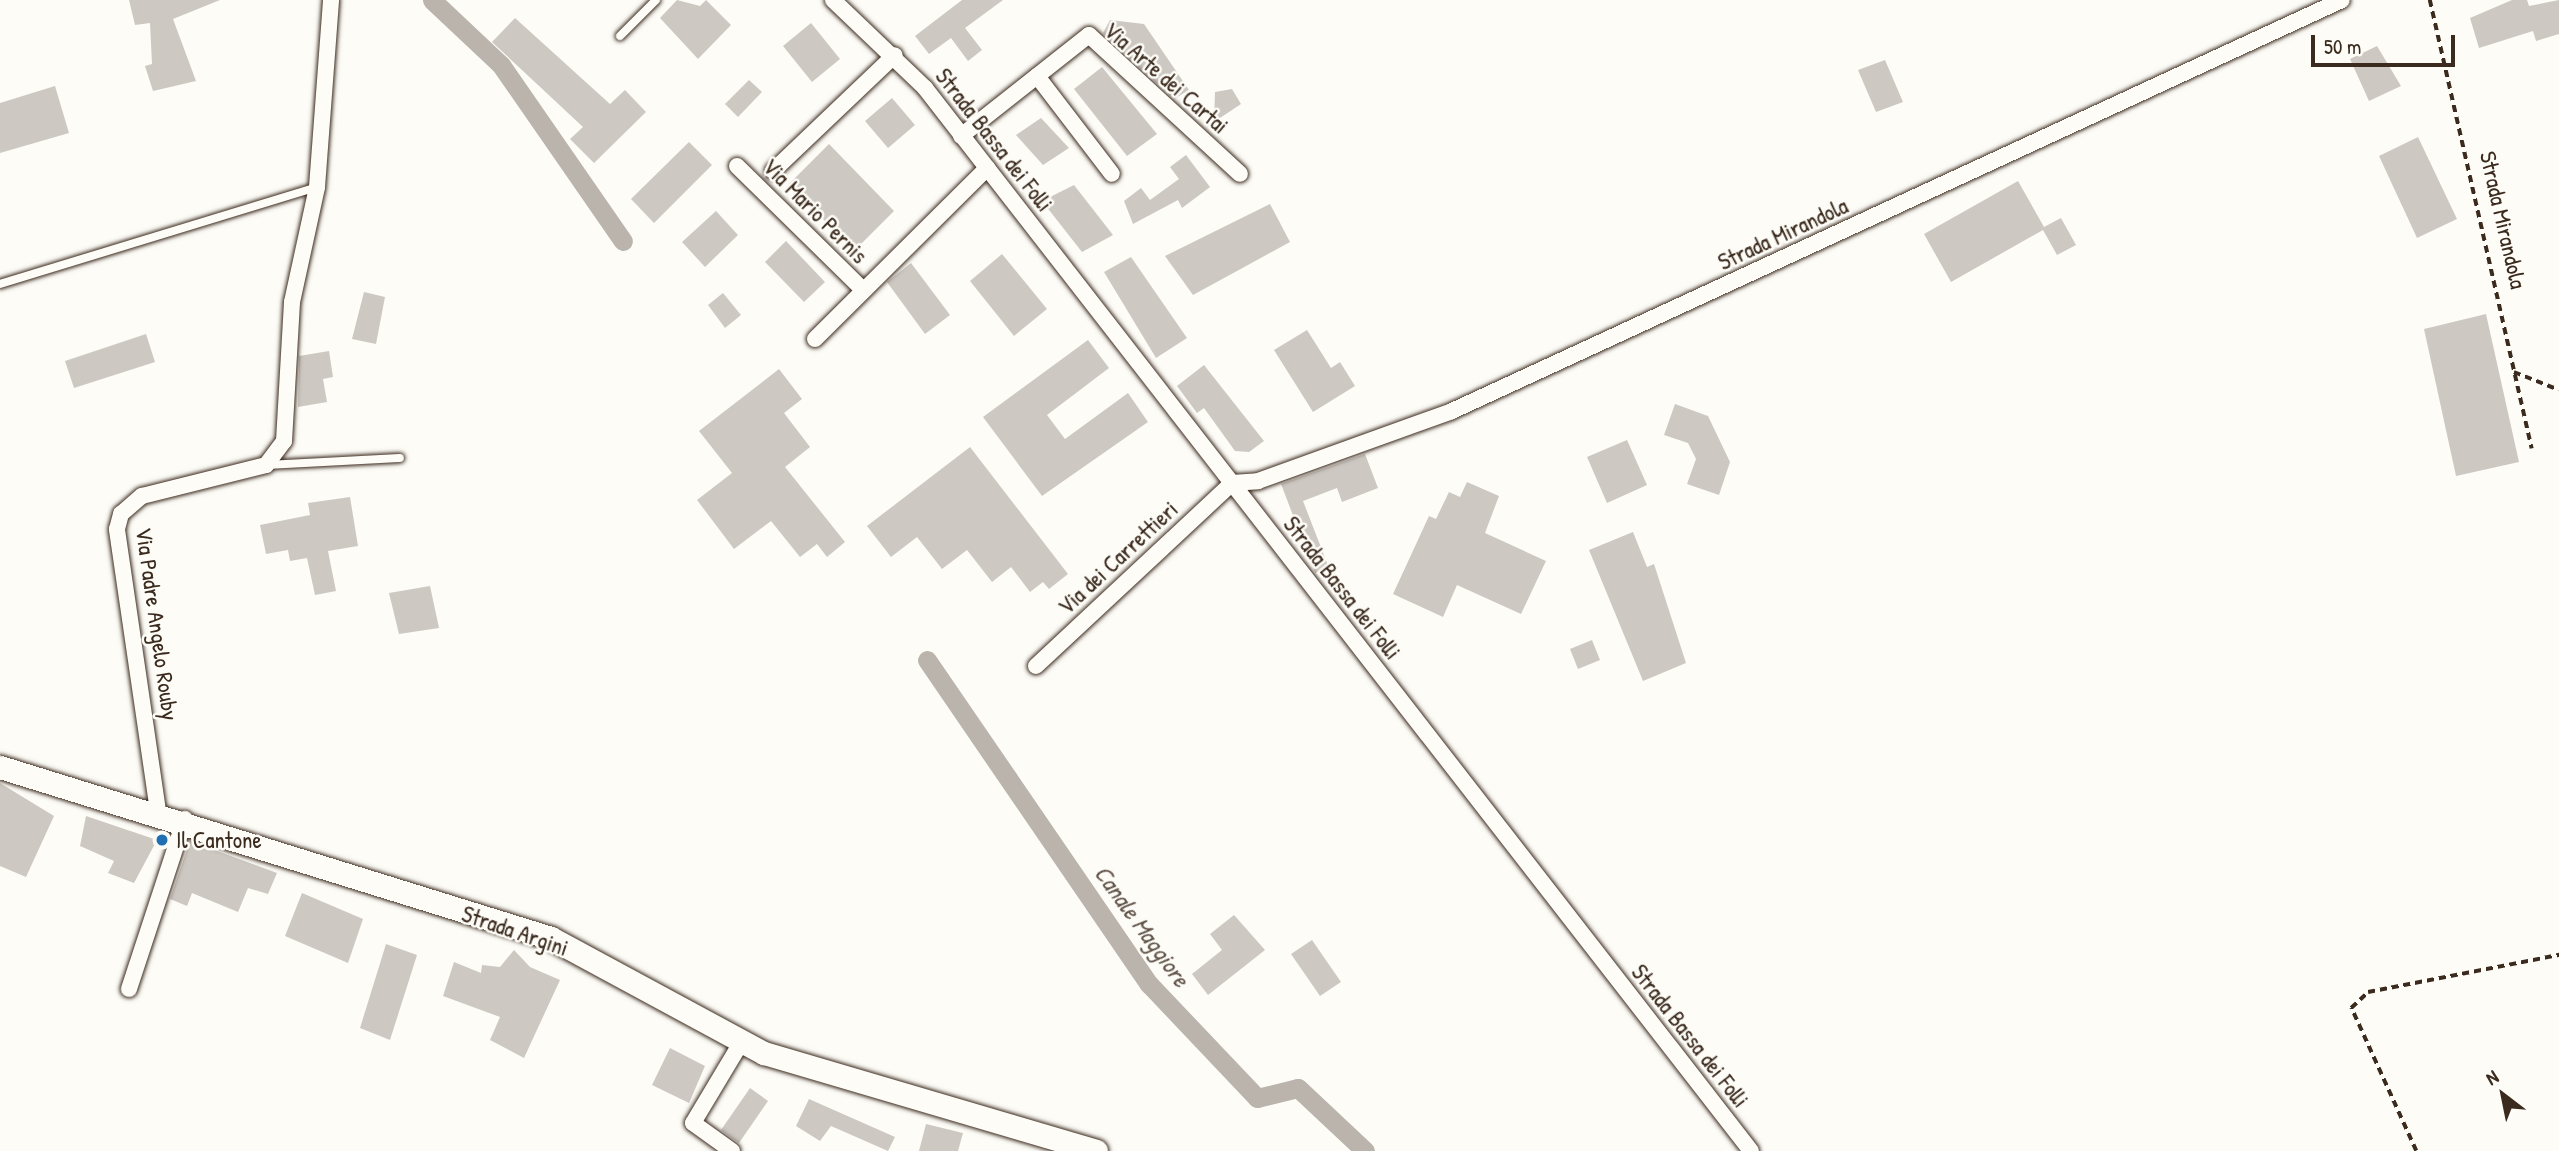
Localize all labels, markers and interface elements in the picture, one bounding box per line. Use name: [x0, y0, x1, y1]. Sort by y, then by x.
street label: Via Arte dei Cartai: [1098, 16, 1234, 140]
scale bar: [2314, 21, 2458, 65]
text: 50 m: [2324, 32, 2361, 61]
street label: Strada Bassa dei Folli: [930, 63, 1058, 217]
street label: Strada Mirandola: [2474, 149, 2532, 291]
street label: Via Mario Pernis: [757, 153, 873, 269]
street label: Strada Mirandola: [1714, 192, 1852, 276]
street label: Via dei Carrettieri: [1052, 496, 1184, 620]
street label: Strada Bassa dei Folli: [1278, 511, 1406, 665]
street label: Via Padre Angelo Rouby: [130, 526, 184, 722]
place label: Il Cantone: [176, 826, 262, 854]
marker: Il Cantone: [154, 832, 170, 848]
water label: Canale Maggiore: [1088, 860, 1196, 992]
street label: Strada Argini: [458, 900, 572, 962]
street label: Strada Bassa dei Folli: [1626, 959, 1754, 1113]
north arrow: [2468, 1060, 2538, 1130]
text: N: [2481, 1063, 2503, 1091]

